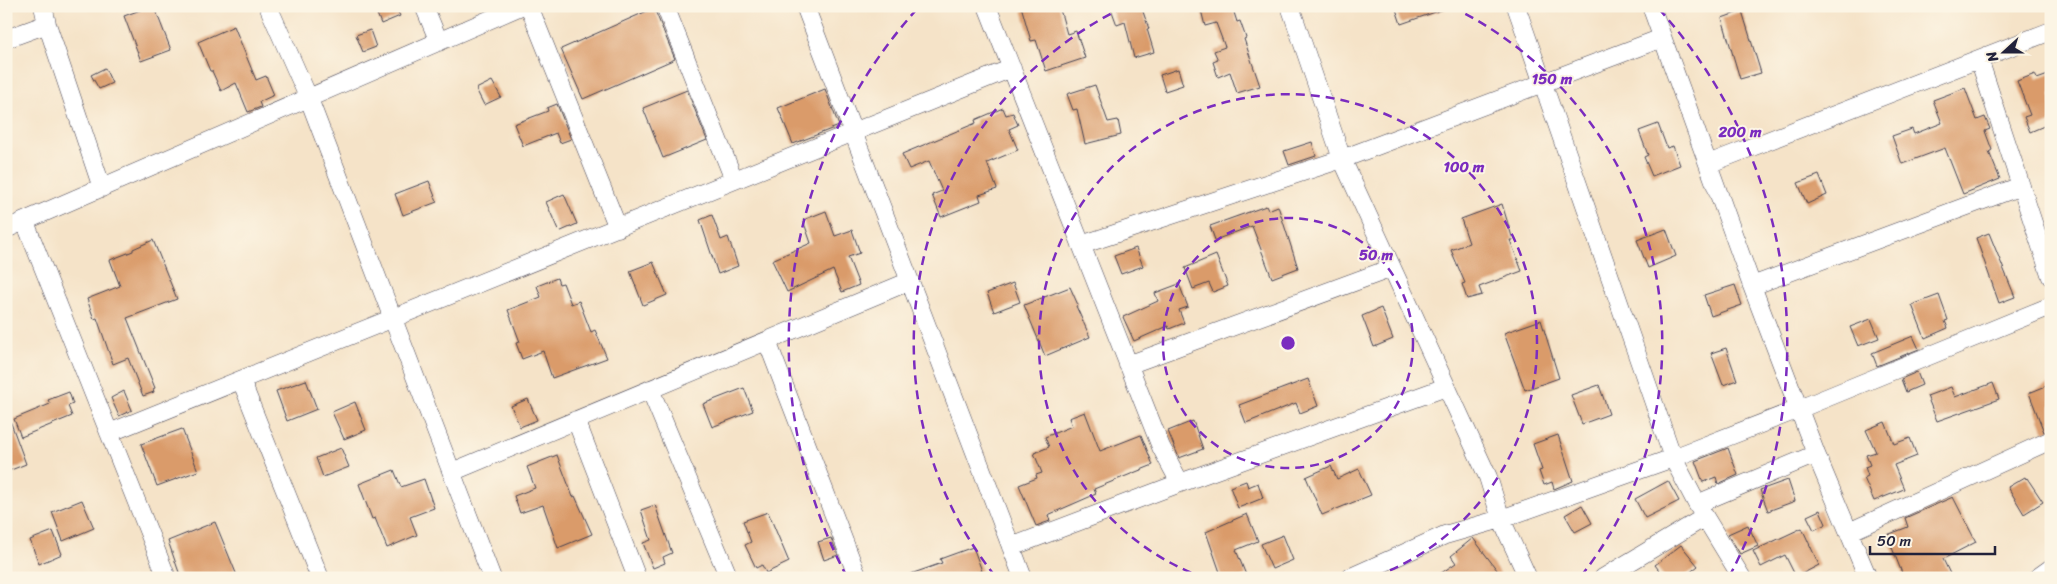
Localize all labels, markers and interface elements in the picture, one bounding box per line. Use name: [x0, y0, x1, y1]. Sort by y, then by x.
north arrow: [1980, 28, 2030, 78]
text: N: [1979, 47, 2006, 66]
text: 150 m: [1532, 66, 1573, 92]
text: 200 m: [1717, 119, 1762, 145]
text: 100 m: [1444, 154, 1485, 180]
text: 50 m: [1359, 242, 1394, 268]
centre of rings: [1279, 334, 1297, 352]
scale bar: [1870, 524, 1994, 556]
text: 50 m: [1877, 528, 1912, 554]

